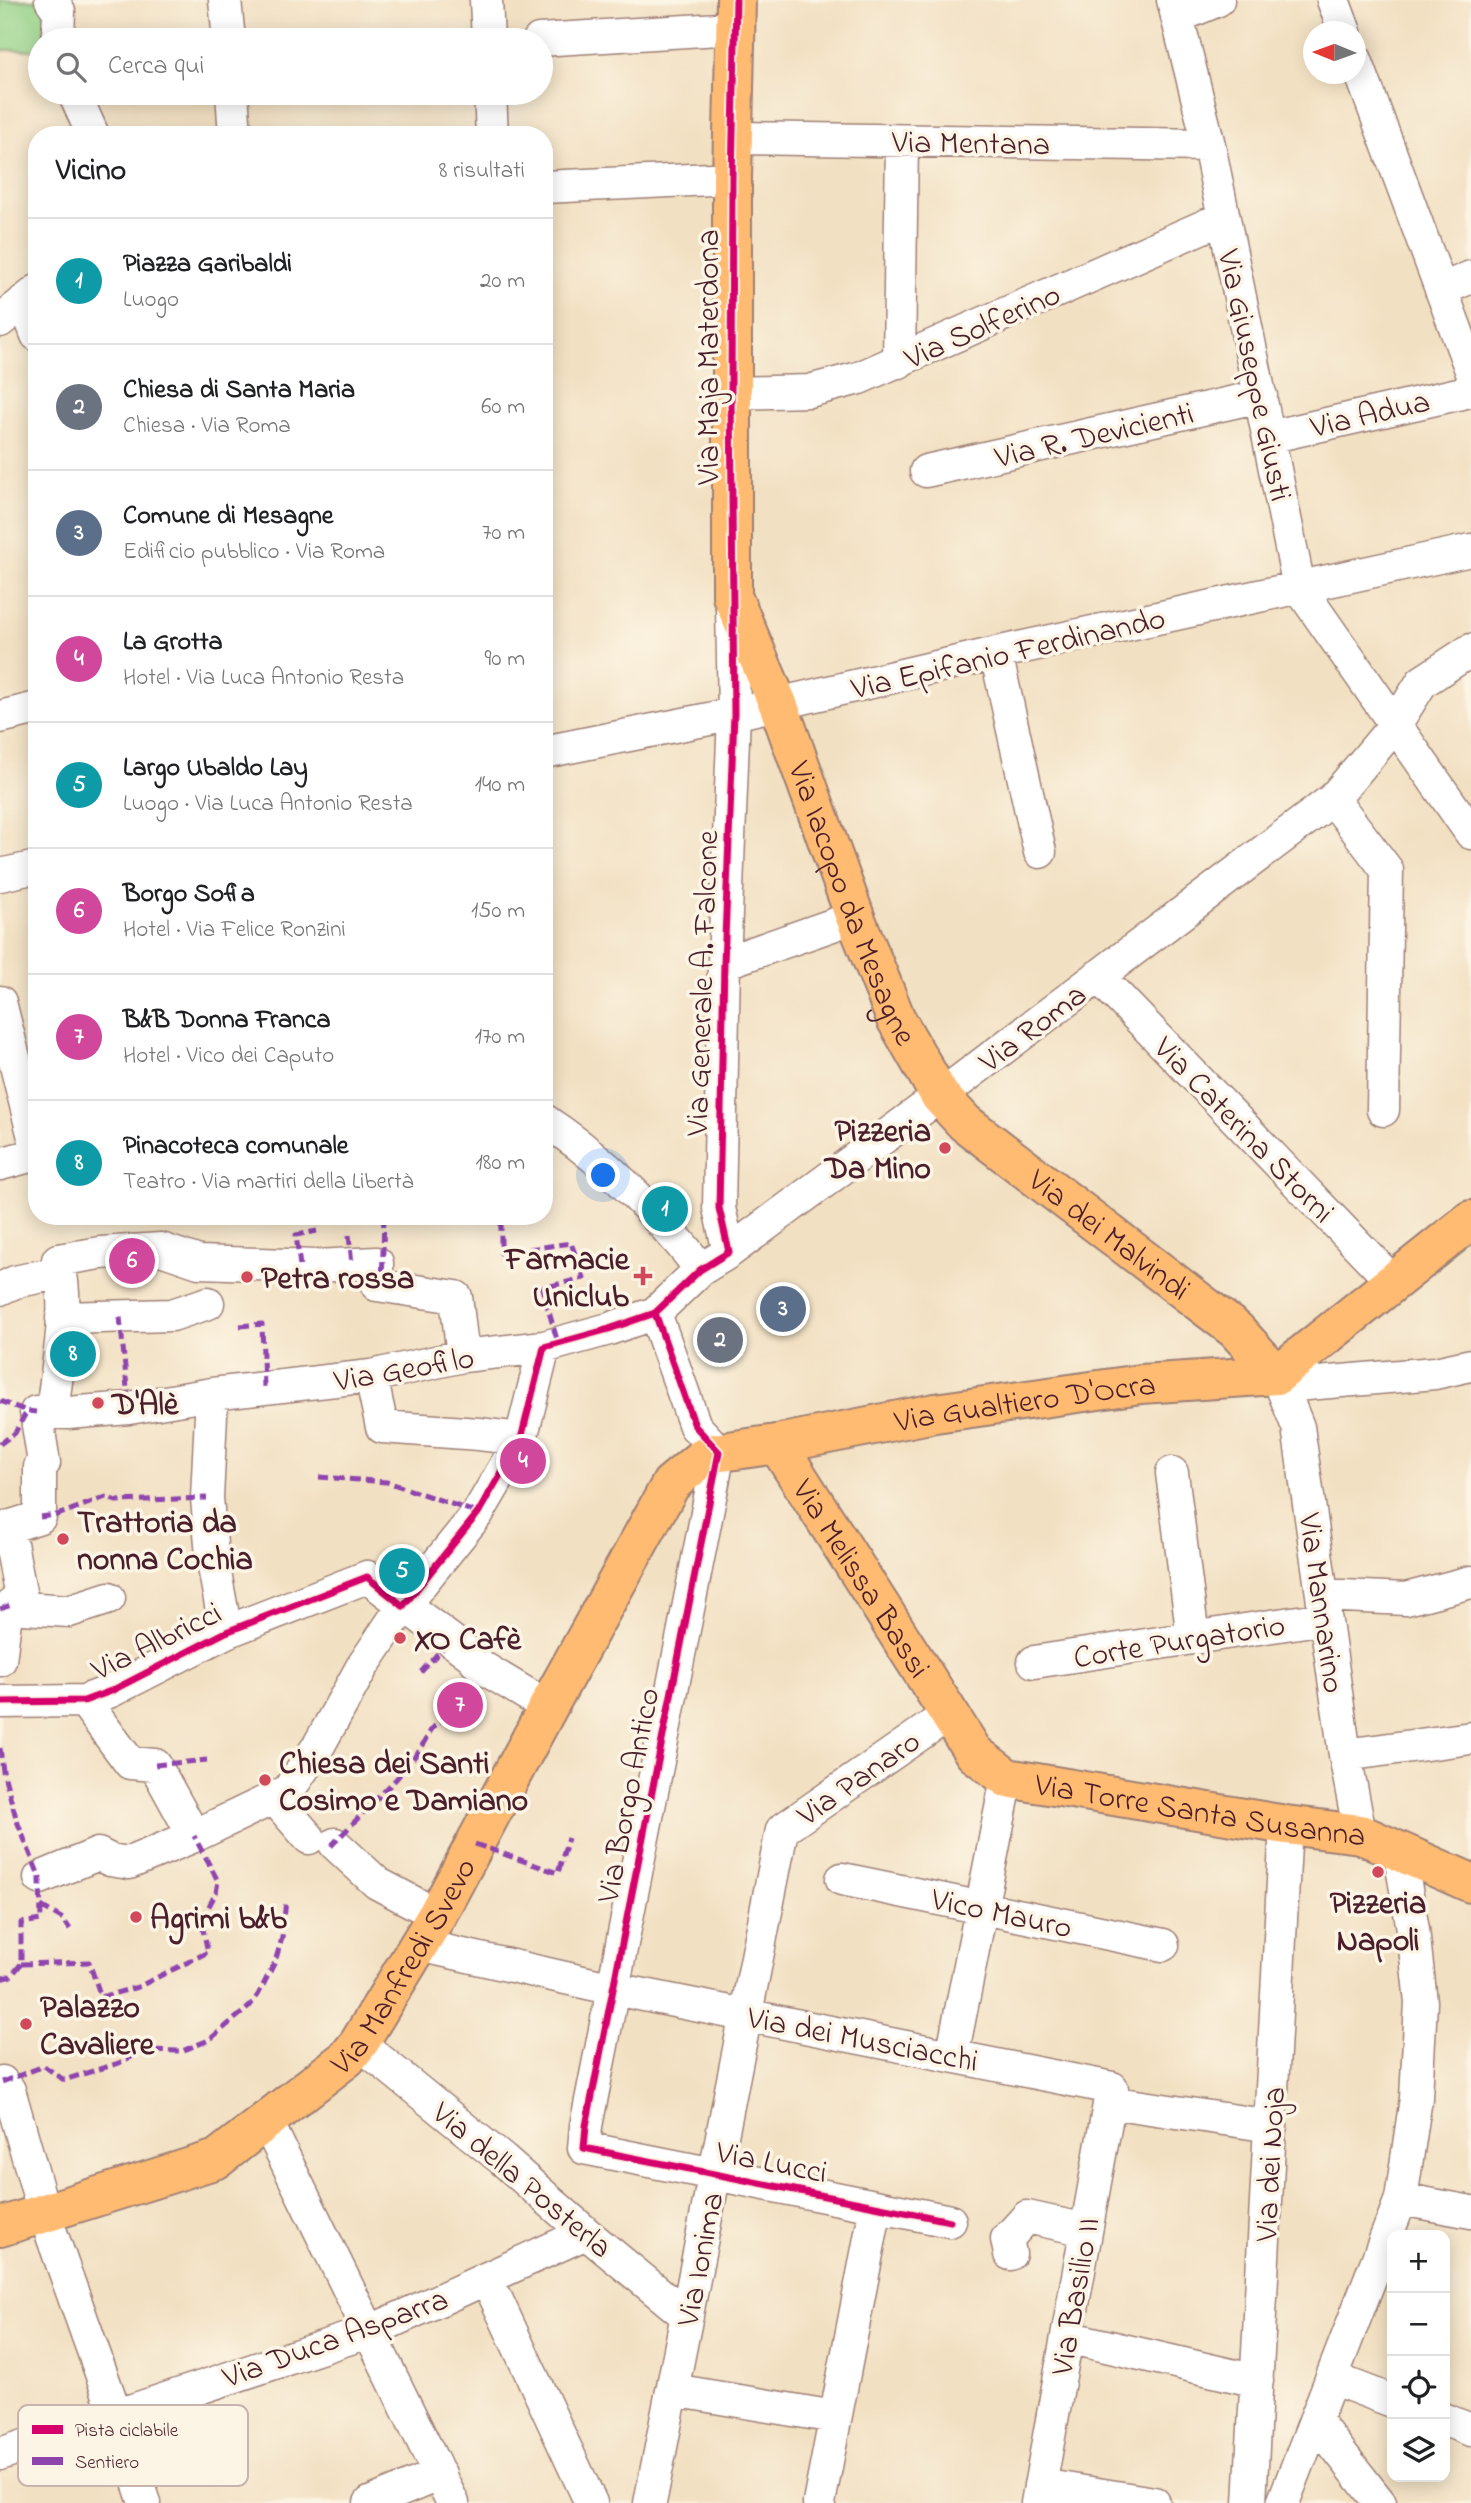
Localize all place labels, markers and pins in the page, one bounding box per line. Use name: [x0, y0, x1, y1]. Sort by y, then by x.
place label: Pizzeria Da Mino: [823, 1110, 931, 1194]
marker: Pizzeria Da Mino: [937, 1140, 953, 1156]
pin: 1: [642, 1183, 688, 1235]
pin: 6: [109, 1235, 155, 1287]
place label: Farmacie Uniclub: [503, 1238, 631, 1322]
place label: Petra rossa: [261, 1257, 414, 1304]
marker: Farmacie Uniclub: [635, 1268, 651, 1284]
marker: Petra rossa: [239, 1269, 255, 1285]
pin: 3: [760, 1283, 806, 1335]
pin: 2: [697, 1314, 743, 1366]
pin: 8: [50, 1328, 96, 1380]
place label: D'Alè: [110, 1383, 180, 1430]
marker: D'Alè: [90, 1395, 106, 1411]
pin: 4: [500, 1435, 546, 1487]
place label: Trattoria da nonna Cochia: [77, 1501, 253, 1585]
marker: Trattoria da nonna Cochia: [55, 1531, 71, 1547]
pin: 5: [379, 1545, 425, 1597]
place label: XO Cafè: [414, 1618, 523, 1665]
marker: XO Cafè: [392, 1630, 408, 1646]
pin: 7: [437, 1679, 483, 1731]
place label: Chiesa dei Santi Cosimo e Damiano: [279, 1742, 528, 1826]
marker: Chiesa dei Santi Cosimo e Damiano: [257, 1772, 273, 1788]
marker: Pizzeria Napoli: [1370, 1864, 1386, 1880]
place label: Pizzeria Napoli: [1330, 1882, 1426, 1966]
place label: Agrimi b&b: [150, 1897, 287, 1945]
marker: Agrimi b&b: [128, 1909, 144, 1925]
place label: Palazzo Cavaliere: [40, 1986, 156, 2070]
marker: Palazzo Cavaliere: [18, 2016, 34, 2032]

